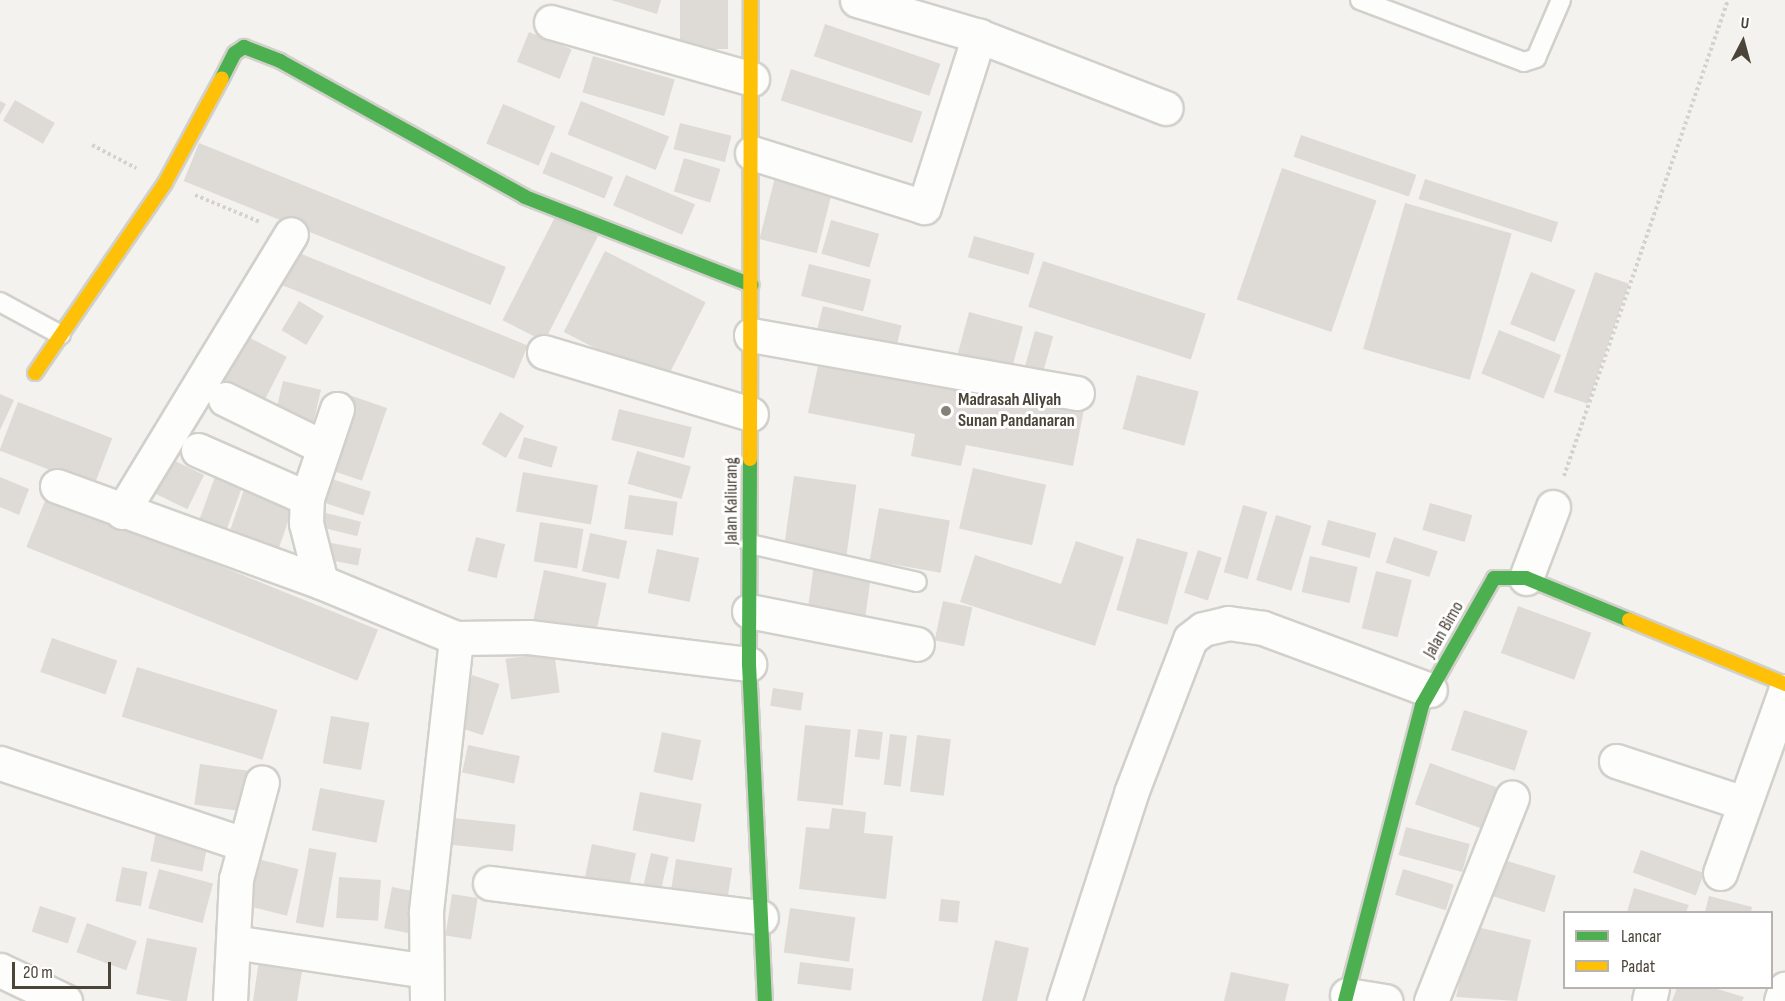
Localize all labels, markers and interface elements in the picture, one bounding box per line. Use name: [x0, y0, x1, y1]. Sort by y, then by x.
north arrow: [1713, 12, 1773, 72]
text: U: [1740, 14, 1750, 33]
place label: Madrasah Aliyah Sunan Pandanaran: [958, 390, 1075, 432]
marker: Madrasah Aliyah Sunan Pandanaran: [939, 404, 953, 418]
street label: Jalan Kaliurang: [721, 457, 743, 545]
street label: Jalan Bimo: [1419, 598, 1469, 662]
legend: [1563, 911, 1773, 989]
text: Lancar: [1621, 926, 1661, 947]
scale bar: [15, 950, 114, 988]
text: Padat: [1621, 956, 1655, 977]
text: 20 m: [23, 962, 53, 983]

